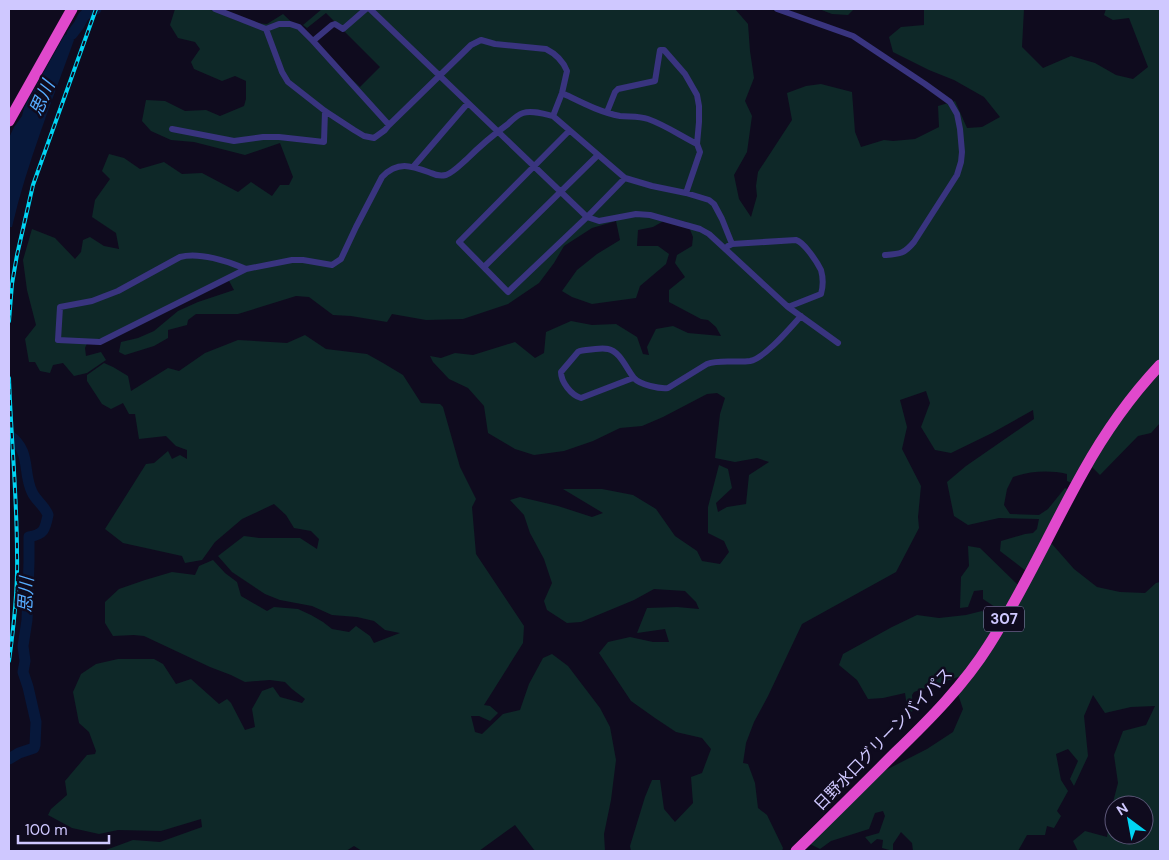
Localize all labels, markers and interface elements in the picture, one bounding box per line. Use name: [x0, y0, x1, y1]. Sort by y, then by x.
water label: 思川: [24, 75, 61, 119]
water label: 思川: [13, 574, 39, 614]
road number: 307: [984, 606, 1024, 632]
street label: 日野水口グリーンバイパス: [809, 663, 957, 815]
north arrow: [1104, 795, 1154, 845]
text: N: [1113, 799, 1131, 819]
scale bar: [18, 812, 109, 844]
text: 100 m: [25, 820, 68, 840]

